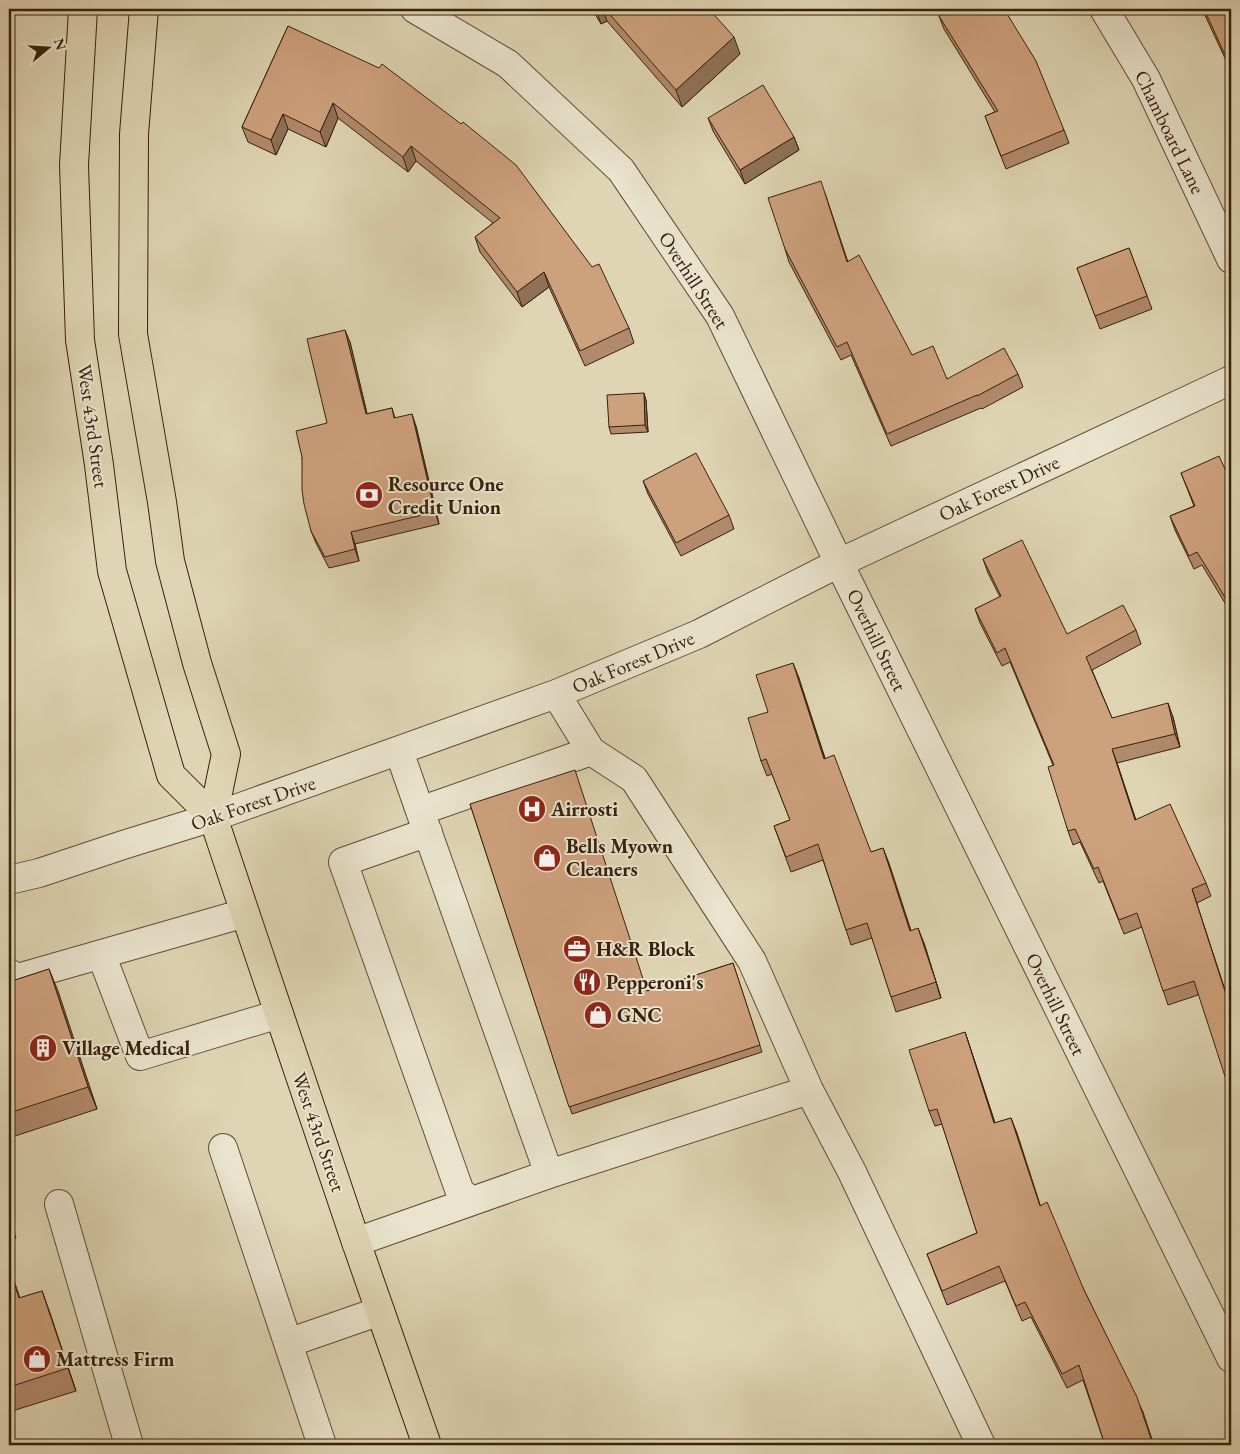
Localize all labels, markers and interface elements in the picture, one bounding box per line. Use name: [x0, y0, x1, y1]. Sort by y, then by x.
north arrow: [22, 22, 72, 72]
text: N: [50, 36, 71, 53]
street label: Chamboard Lane: [1129, 66, 1211, 198]
street label: Overhill Street: [653, 226, 735, 334]
street label: West 43rd Street: [71, 362, 115, 490]
street label: Oak Forest Drive: [935, 449, 1064, 527]
place label: Resource One Credit Union: [388, 471, 504, 520]
bank icon: Resource One Credit Union: [354, 480, 384, 510]
street label: Overhill Street: [841, 585, 913, 696]
street label: Oak Forest Drive: [568, 625, 698, 699]
street label: Oak Forest Drive: [187, 769, 319, 836]
hospital icon: Airrosti: [517, 794, 547, 824]
place label: Airrosti: [550, 796, 618, 822]
place label: Bells Myown Cleaners: [566, 833, 673, 882]
shop icon: Bells Myown Cleaners: [532, 843, 562, 873]
office icon: H&R Block: [562, 934, 592, 964]
place label: H&R Block: [596, 936, 696, 962]
street label: Overhill Street: [1020, 949, 1092, 1060]
restaurant icon: Pepperoni's: [572, 967, 602, 997]
place label: Pepperoni's: [606, 969, 704, 995]
shop icon: GNC: [583, 1000, 613, 1030]
place label: GNC: [617, 1002, 662, 1028]
building icon: Village Medical: [28, 1033, 58, 1063]
place label: Village Medical: [62, 1035, 190, 1061]
street label: West 43rd Street: [286, 1069, 352, 1196]
shop icon: Mattress Firm: [22, 1344, 52, 1374]
place label: Mattress Firm: [56, 1346, 174, 1372]

